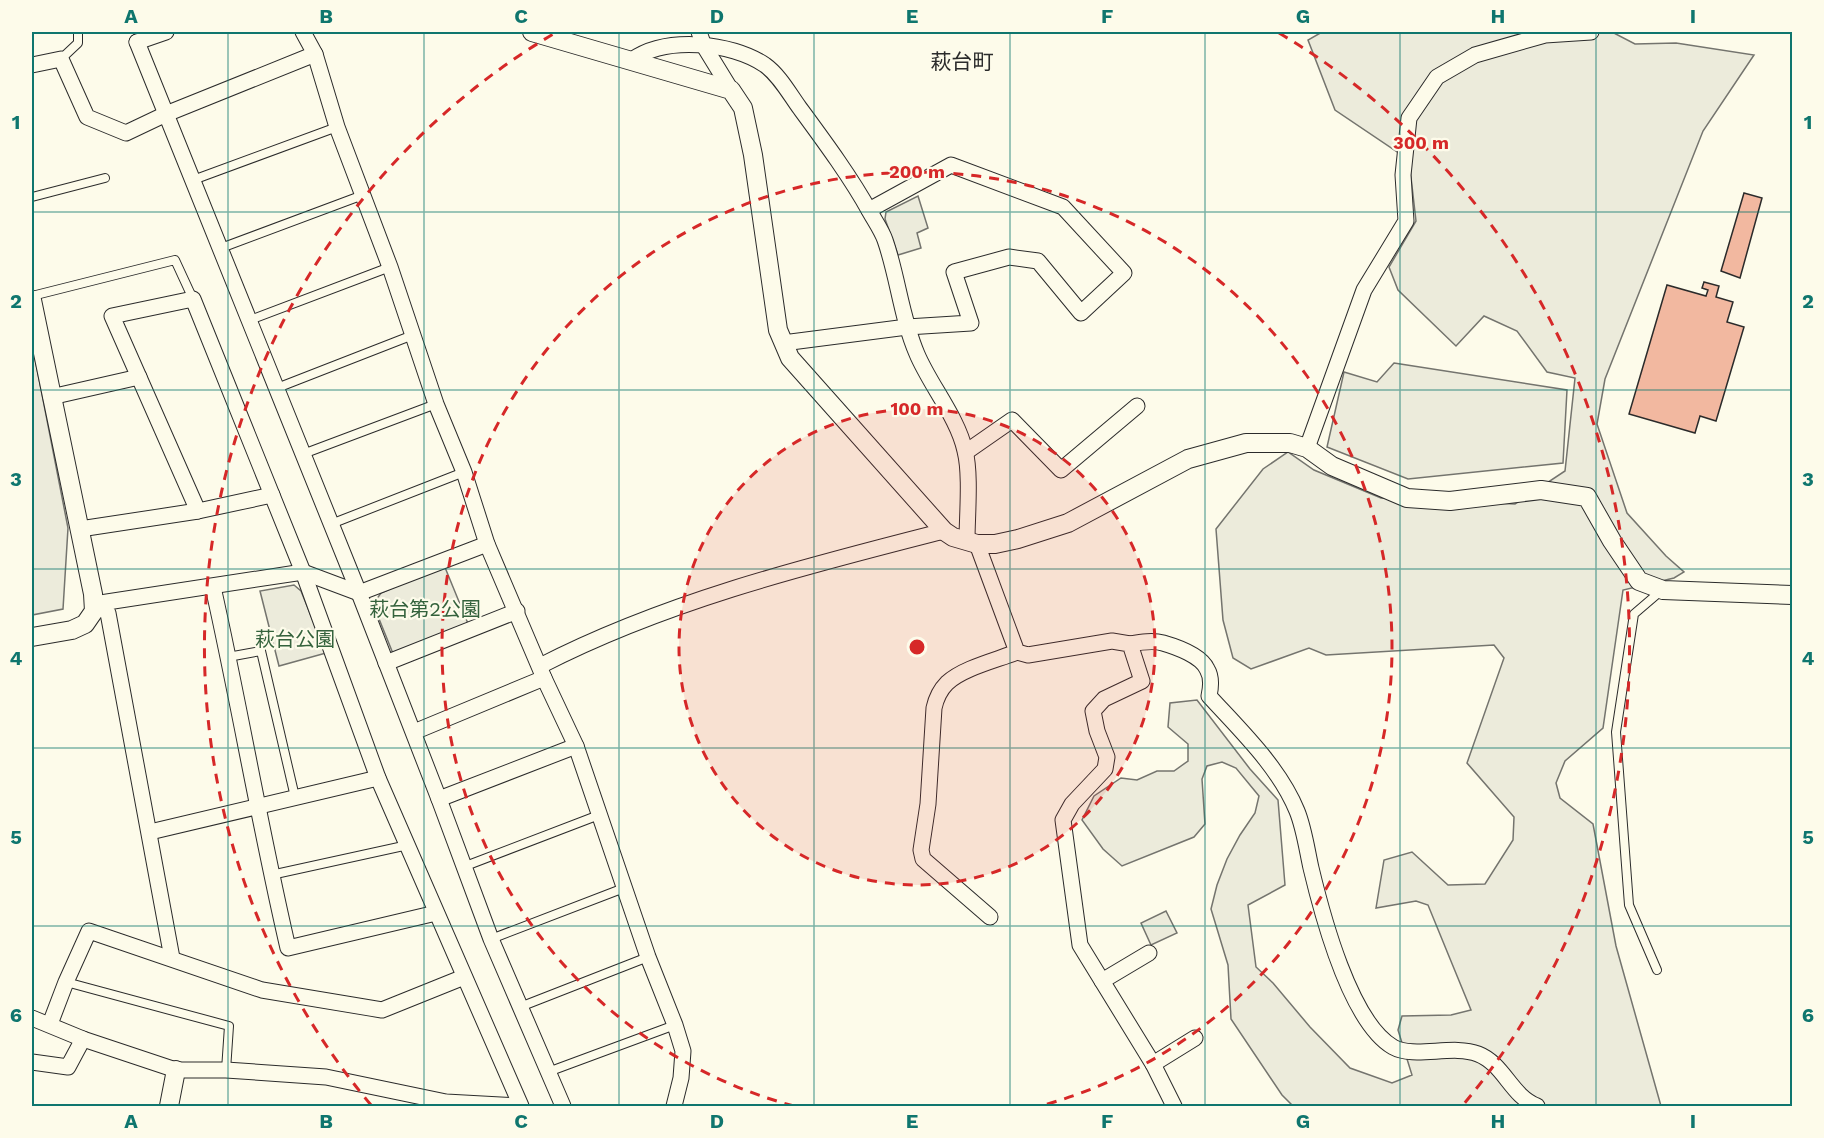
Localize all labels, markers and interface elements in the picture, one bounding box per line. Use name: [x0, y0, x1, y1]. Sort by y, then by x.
text: A: [124, 4, 138, 28]
text: B: [319, 4, 333, 28]
text: C: [514, 4, 528, 28]
text: D: [710, 4, 724, 28]
text: E: [906, 4, 918, 28]
text: F: [1101, 4, 1113, 28]
text: G: [1296, 4, 1310, 28]
text: H: [1491, 4, 1505, 28]
text: I: [1690, 4, 1696, 28]
district label: 萩台町: [931, 49, 994, 74]
text: 1: [12, 110, 20, 134]
text: 1: [1804, 110, 1812, 134]
text: 300 m: [1393, 132, 1449, 153]
text: 200 m: [889, 161, 945, 182]
text: 2: [10, 289, 22, 313]
text: 2: [1802, 289, 1814, 313]
text: 100 m: [890, 398, 944, 419]
text: 3: [10, 467, 22, 491]
text: 3: [1802, 467, 1814, 491]
park label: 萩台第2公園: [369, 597, 481, 621]
park label: 萩台公園: [255, 627, 335, 651]
centre of rings: [907, 637, 927, 657]
text: 4: [10, 646, 23, 670]
text: 4: [1802, 646, 1815, 670]
text: 5: [10, 825, 22, 849]
text: 5: [1802, 825, 1814, 849]
text: 6: [10, 1003, 22, 1027]
text: 6: [1802, 1003, 1814, 1027]
text: A: [124, 1109, 138, 1133]
text: B: [319, 1109, 333, 1133]
text: C: [514, 1109, 528, 1133]
text: D: [710, 1109, 724, 1133]
text: E: [906, 1109, 918, 1133]
text: F: [1101, 1109, 1113, 1133]
text: G: [1296, 1109, 1310, 1133]
text: H: [1491, 1109, 1505, 1133]
text: I: [1690, 1109, 1696, 1133]

